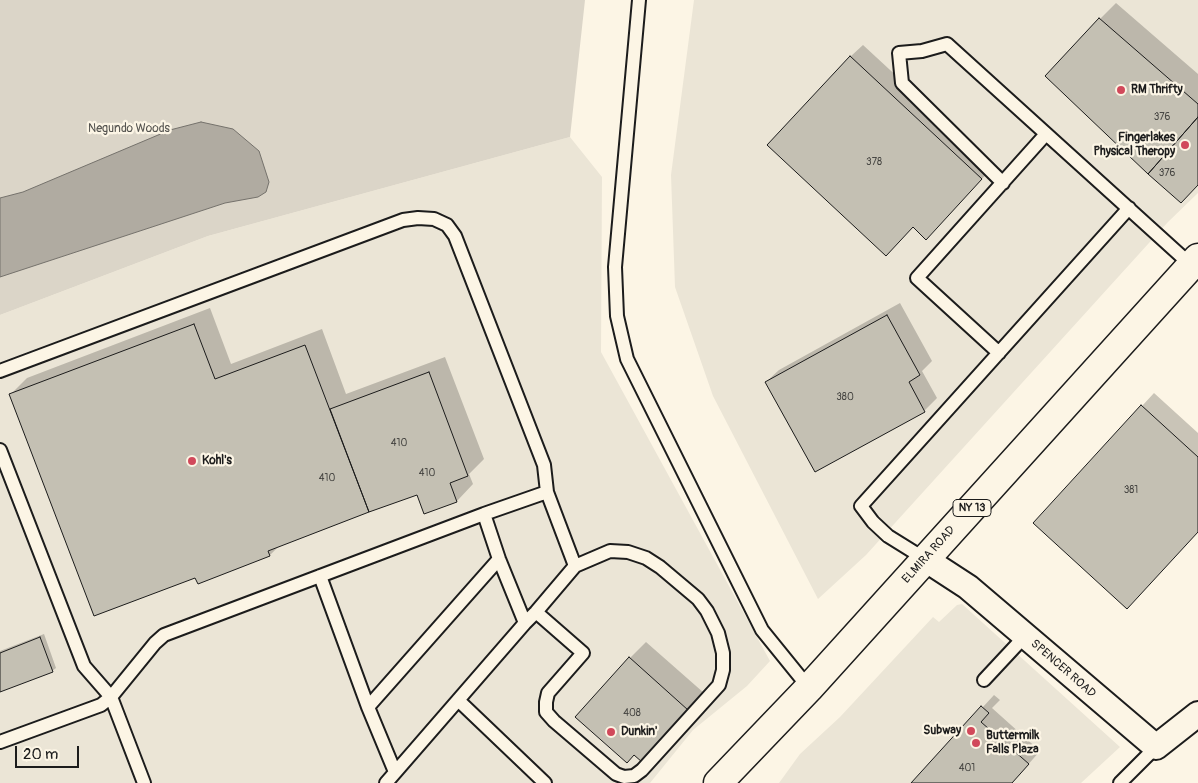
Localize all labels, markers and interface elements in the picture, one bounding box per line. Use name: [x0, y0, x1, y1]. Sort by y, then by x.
place label: RM Thrifty: [1131, 83, 1183, 97]
marker: RM Thrifty: [1115, 84, 1127, 96]
house number: 376: [1154, 111, 1170, 123]
park label: Negundo Woods: [88, 122, 170, 136]
place label: Fingerlakes Physical Theropy: [1093, 131, 1175, 159]
marker: Fingerlakes Physical Theropy: [1179, 139, 1191, 151]
house number: 378: [866, 156, 882, 168]
house number: 376: [1159, 167, 1175, 179]
house number: 380: [836, 391, 854, 403]
house number: 410: [391, 437, 407, 449]
place label: Kohl's: [202, 454, 232, 468]
marker: Kohl's: [186, 455, 198, 467]
house number: 410: [419, 467, 435, 479]
house number: 410: [319, 472, 335, 484]
house number: 381: [1124, 484, 1138, 496]
road number: NY 13: [953, 499, 991, 516]
street label: ELMIRA ROAD: [899, 523, 959, 587]
street label: SPENCER ROAD: [1028, 637, 1098, 701]
house number: 408: [623, 707, 641, 719]
place label: Subway: [923, 724, 961, 738]
place label: Dunkin': [621, 725, 657, 739]
marker: Subway: [965, 725, 977, 737]
marker: Dunkin': [605, 726, 617, 738]
place label: Buttermilk Falls Plaza: [986, 729, 1039, 757]
scale bar: [18, 736, 81, 768]
marker: Buttermilk Falls Plaza: [970, 737, 982, 749]
text: 20 m: [23, 745, 58, 764]
house number: 401: [959, 762, 975, 774]

